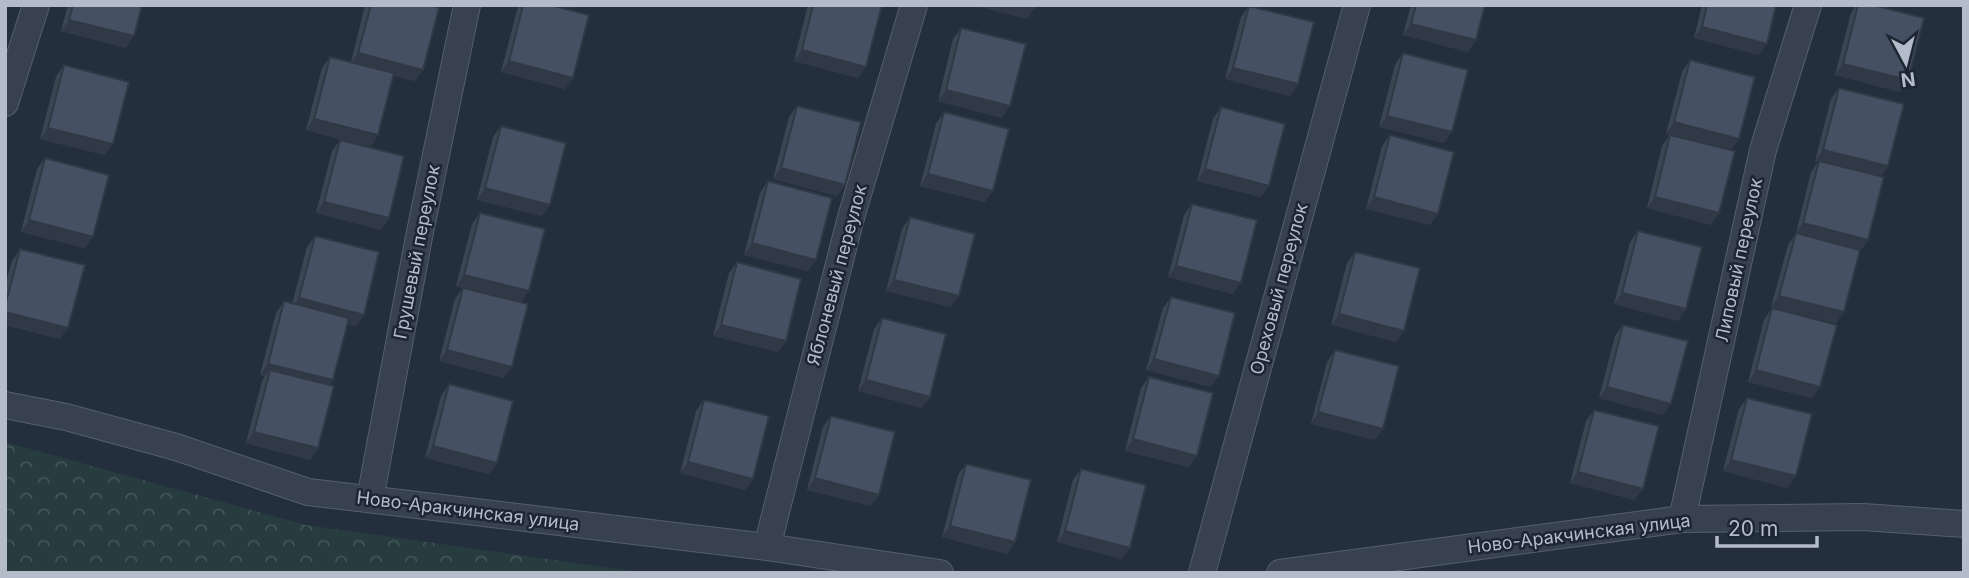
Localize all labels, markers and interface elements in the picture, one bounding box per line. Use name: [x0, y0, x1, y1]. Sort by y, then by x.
north arrow: [1871, 28, 1941, 98]
text: N: [1899, 67, 1917, 92]
street label: Грушевый переулок: [389, 163, 444, 341]
street label: Липовый переулок: [1711, 176, 1766, 344]
street label: Яблоневый переулок: [802, 182, 871, 367]
street label: Ореховый переулок: [1246, 201, 1312, 377]
street label: Ново-Аракчинская улица: [355, 486, 581, 535]
scale bar: [1717, 504, 1817, 548]
street label: Ново-Аракчинская улица: [1466, 509, 1692, 558]
text: 20 m: [1728, 516, 1778, 541]

